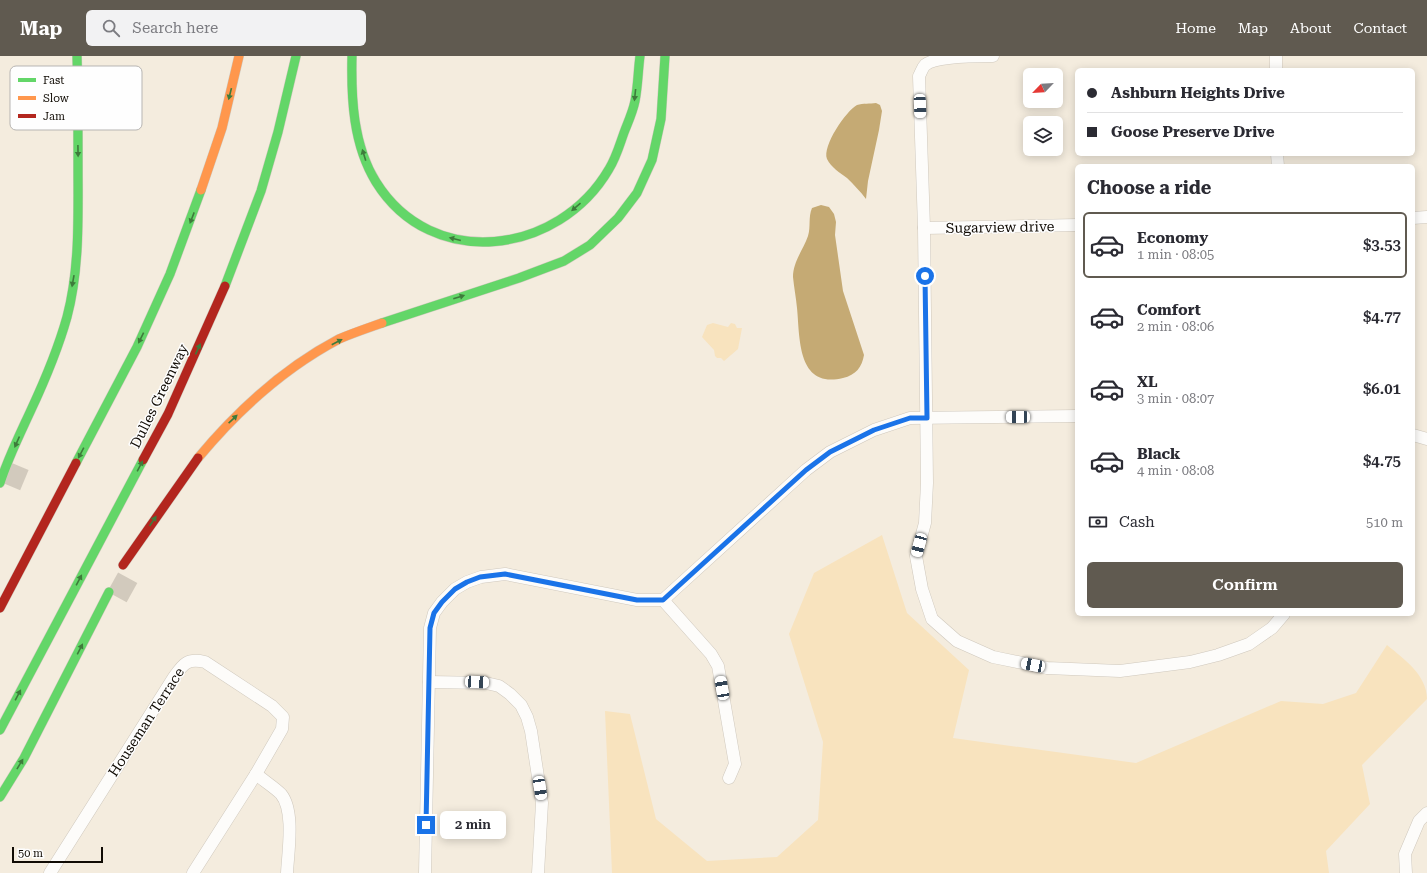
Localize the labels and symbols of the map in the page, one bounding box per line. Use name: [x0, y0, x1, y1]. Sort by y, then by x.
legend: [10, 66, 142, 130]
north arrow: [1023, 68, 1063, 108]
text: Fast: [43, 74, 64, 87]
one-way arrow: [227, 88, 233, 100]
one-way arrow: [632, 89, 638, 101]
text: Slow: [43, 92, 70, 105]
car: [914, 94, 926, 118]
text: Jam: [43, 110, 65, 123]
one-way arrow: [75, 145, 81, 158]
one-way arrow: [361, 149, 367, 161]
one-way arrow: [571, 203, 581, 212]
one-way arrow: [188, 213, 194, 225]
street label: Sugarview drive: [945, 218, 1055, 236]
one-way arrow: [449, 236, 461, 242]
route start: [916, 267, 934, 285]
one-way arrow: [70, 275, 76, 287]
one-way arrow: [453, 294, 465, 300]
one-way arrow: [138, 332, 144, 343]
one-way arrow: [331, 338, 343, 345]
street label: Dulles Greenway: [127, 341, 191, 451]
one-way arrow: [194, 343, 201, 355]
car: [1006, 411, 1030, 423]
one-way arrow: [228, 414, 238, 423]
one-way arrow: [13, 436, 19, 448]
one-way arrow: [78, 447, 84, 459]
one-way arrow: [137, 460, 144, 471]
one-way arrow: [149, 516, 157, 526]
car: [910, 532, 928, 558]
one-way arrow: [76, 575, 83, 586]
one-way arrow: [77, 643, 84, 655]
car: [1020, 657, 1046, 673]
street label: Houseman Terrace: [105, 664, 187, 779]
car: [465, 675, 489, 689]
car: [714, 675, 730, 701]
one-way arrow: [15, 689, 22, 701]
one-way arrow: [17, 758, 24, 770]
car: [532, 775, 548, 801]
callout: 2 min: [440, 811, 506, 839]
route end: [417, 816, 435, 834]
scale bar: [12, 845, 103, 864]

